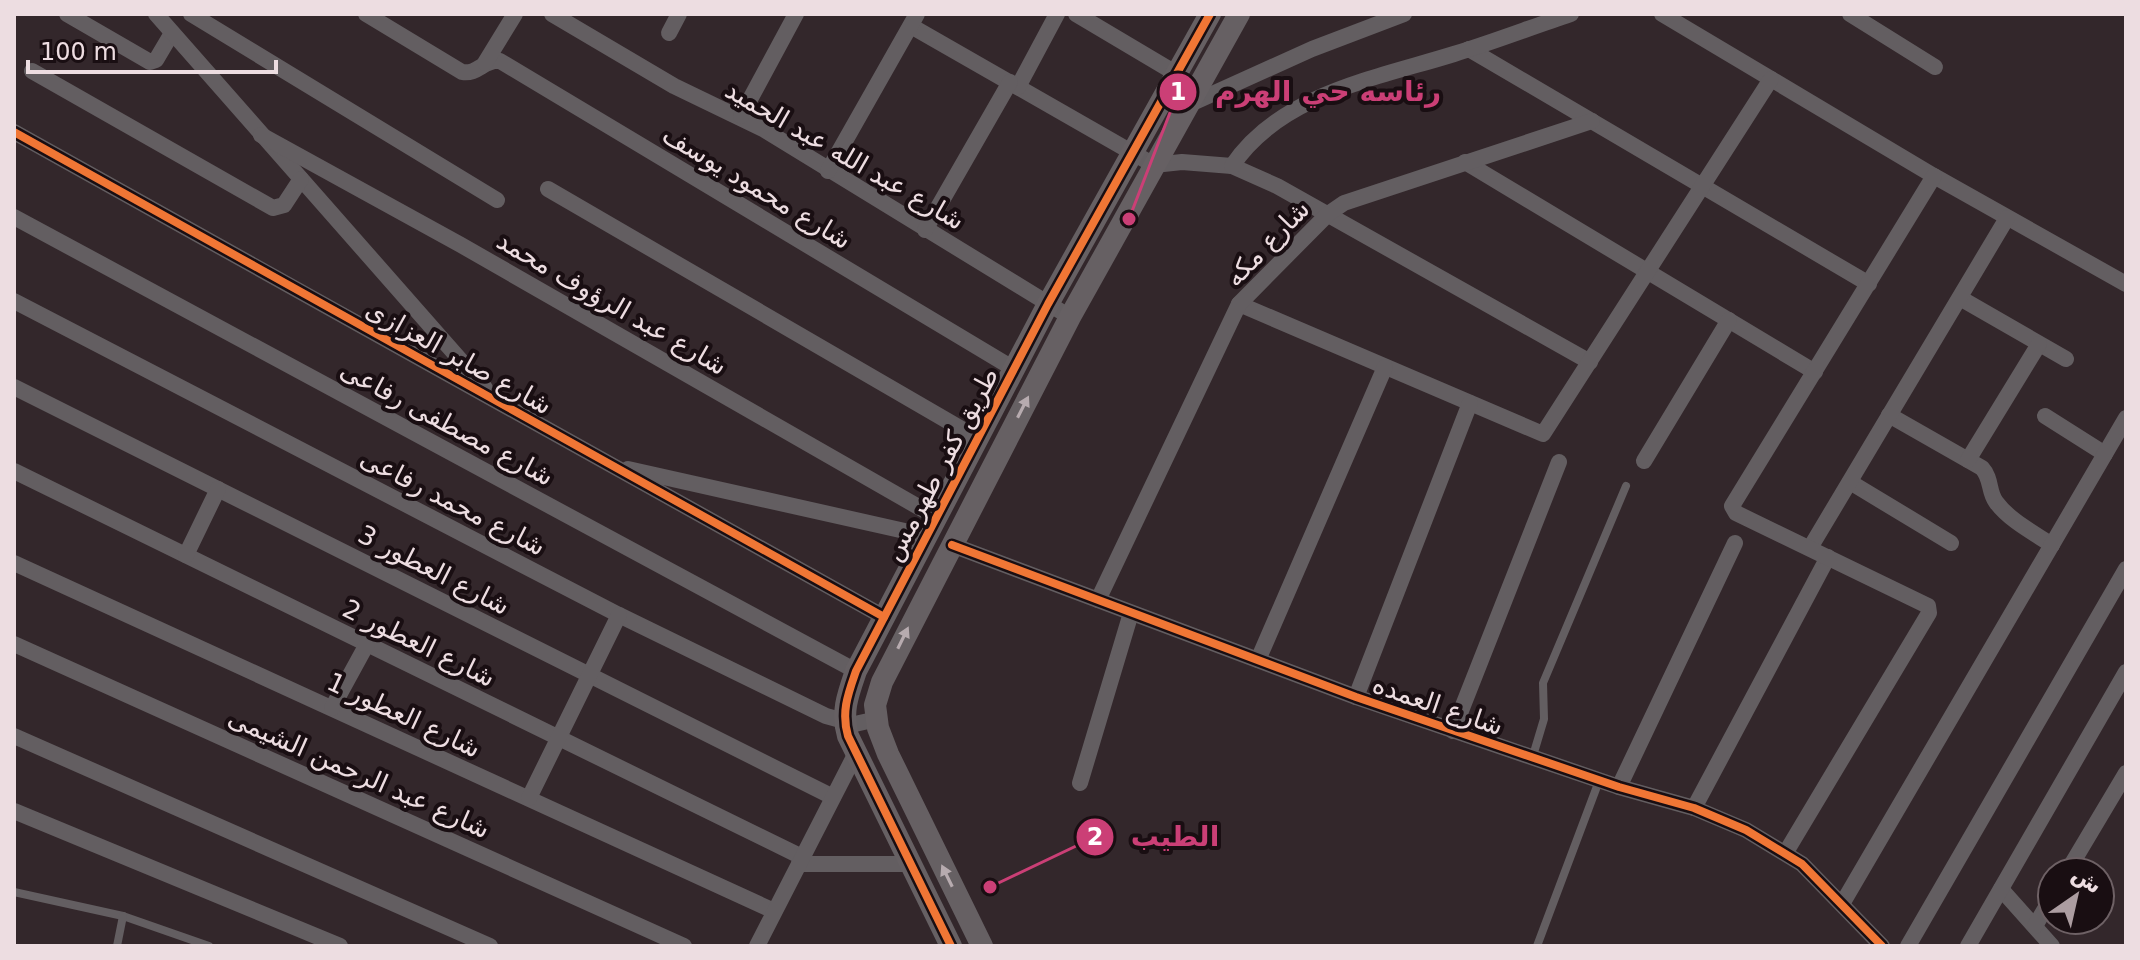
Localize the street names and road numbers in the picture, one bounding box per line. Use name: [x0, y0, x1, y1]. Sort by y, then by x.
street label: شارع عبد الله عبد الحميد: [720, 74, 970, 236]
street label: شارع محمود يوسف: [657, 119, 857, 256]
street label: شارع مكه: [1219, 194, 1315, 292]
street label: شارع عبد الرؤوف محمد: [491, 225, 732, 382]
street label: شارع صابر العزازى: [360, 293, 557, 421]
street label: شارع مصطفى رفاعى: [335, 354, 559, 492]
street label: طريق كفر طهرمس: [877, 362, 1005, 566]
street label: شارع محمد رفاعى: [355, 442, 551, 562]
street label: شارع العطور 3: [353, 519, 515, 622]
street label: شارع العطور 2: [337, 593, 500, 694]
street label: شارع العطور 1: [322, 666, 485, 765]
street label: شارع العمده: [1369, 669, 1507, 741]
street label: شارع عبد الرحمن الشيمى: [223, 702, 494, 845]

